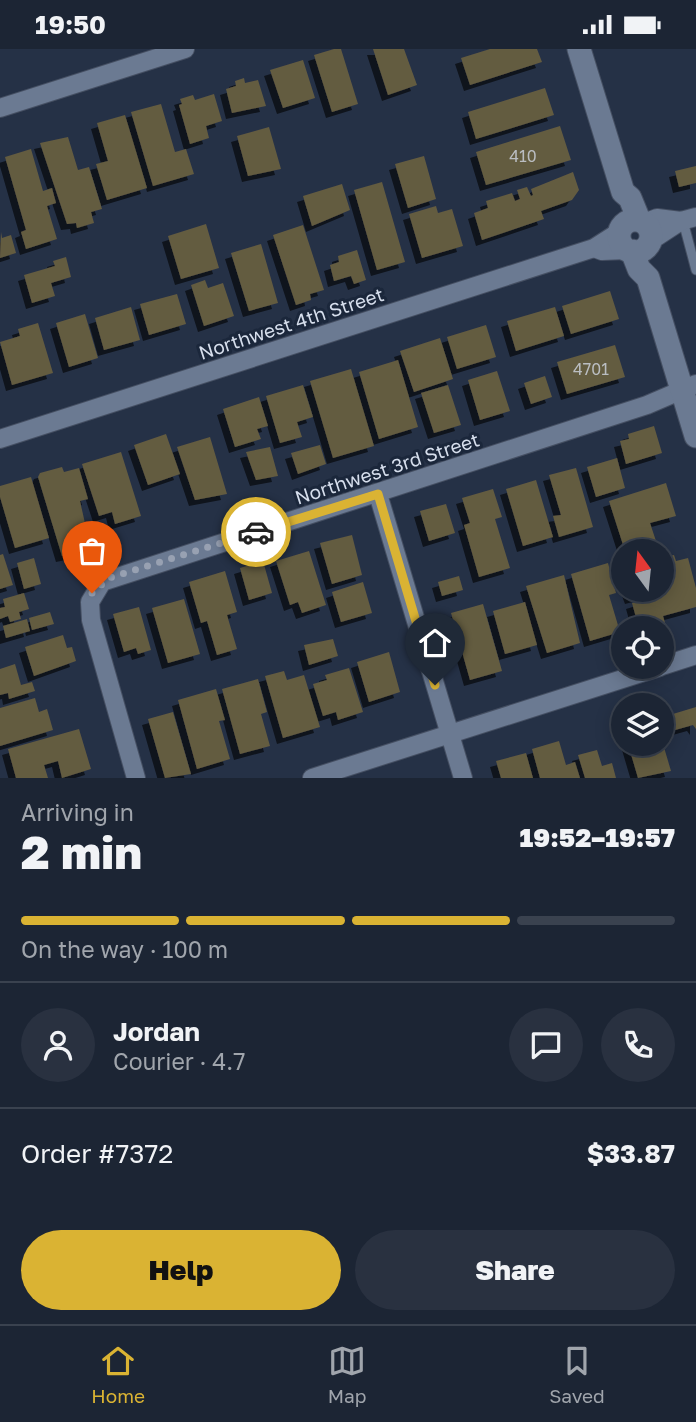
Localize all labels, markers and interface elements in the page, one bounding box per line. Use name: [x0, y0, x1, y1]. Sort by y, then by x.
text: 19:50: [35, 9, 106, 40]
house number: 410: [509, 146, 537, 166]
street label: Northwest 4th Street: [196, 282, 386, 364]
house number: 4701: [573, 359, 609, 379]
street label: Northwest 3rd Street: [292, 427, 482, 509]
courier: [221, 497, 291, 567]
icon: car: [237, 513, 275, 551]
pin: [62, 521, 122, 593]
icon: bag: [73, 532, 111, 570]
north arrow: [611, 539, 674, 602]
map controls: [611, 539, 674, 756]
pin: [405, 613, 465, 685]
button: locate: [611, 616, 674, 679]
icon: home: [416, 624, 454, 662]
button: layers: [611, 693, 674, 756]
text: Arriving in: [21, 798, 134, 826]
text: 19:52–19:57: [520, 822, 675, 853]
text: 2 min: [21, 824, 142, 879]
text: On the way · 100 m: [21, 935, 228, 963]
button: person: [21, 1008, 95, 1082]
button: chat: [509, 1008, 583, 1082]
button: phone: [601, 1008, 675, 1082]
text: Jordan: [113, 1016, 200, 1047]
text: Courier · 4.7: [113, 1047, 245, 1075]
text: Order #7372: [21, 1138, 173, 1169]
text: $33.87: [587, 1138, 675, 1169]
button: Help: [21, 1230, 341, 1310]
button: Share: [355, 1230, 675, 1310]
tab: Home: [91, 1342, 145, 1407]
tab: Map: [328, 1342, 366, 1407]
tab: Saved: [549, 1342, 605, 1407]

